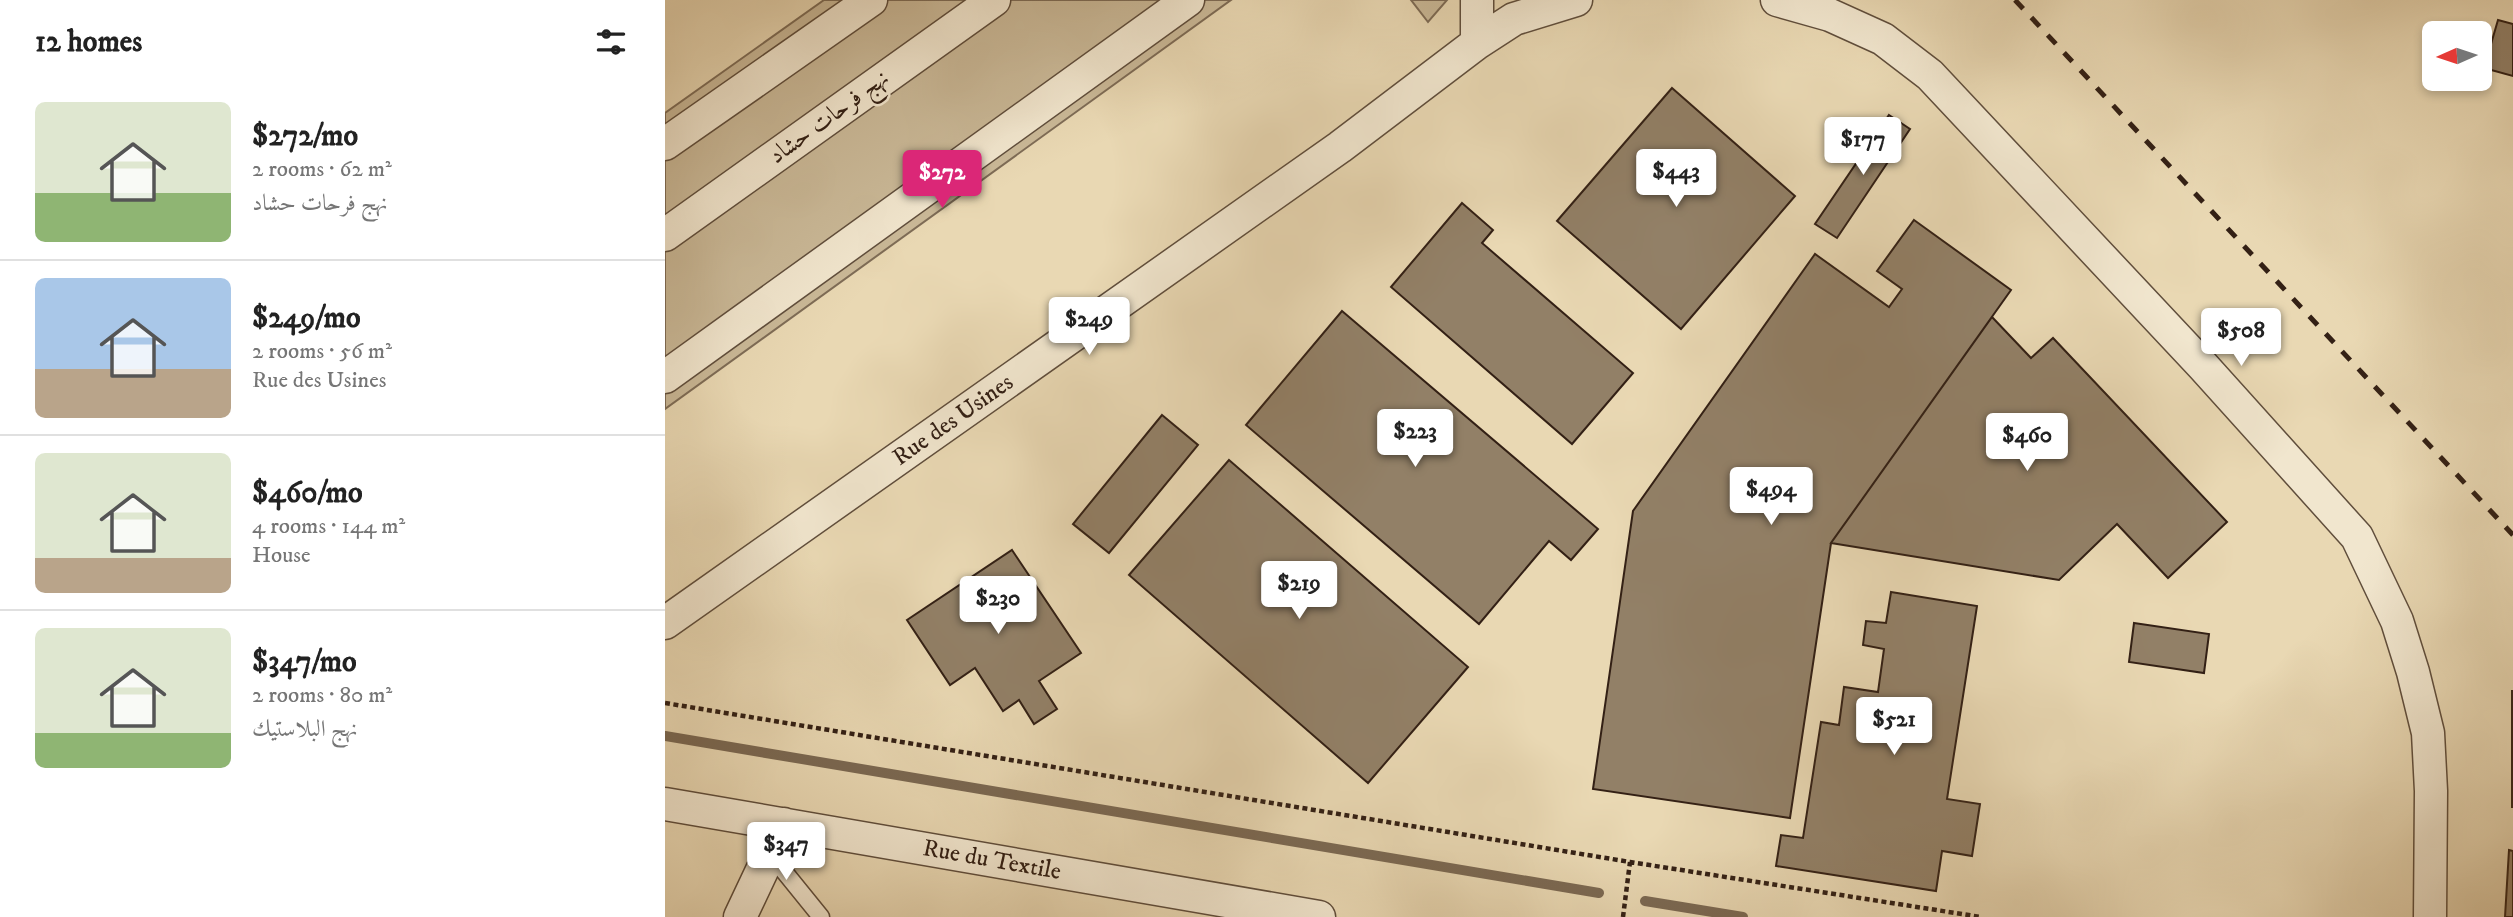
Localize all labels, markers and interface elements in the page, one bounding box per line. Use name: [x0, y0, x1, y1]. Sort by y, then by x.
north arrow: [2422, 21, 2492, 91]
map controls: [2422, 21, 2492, 91]
icon: filters: [592, 23, 630, 61]
text: 12 homes: [35, 24, 142, 61]
street label: نهج فرحات حشاد: [763, 63, 898, 175]
text: $272/mo: [252, 118, 358, 155]
pin: $177: [1822, 118, 1904, 177]
text: $177: [1840, 125, 1886, 154]
icon: home: [91, 130, 175, 214]
pin: $272: [901, 150, 983, 210]
pin: $443: [1635, 150, 1717, 209]
text: 2 rooms · 62 m²: [252, 155, 392, 184]
text: $443: [1652, 157, 1700, 186]
text: $272: [919, 158, 965, 187]
text: نهج فرحات حشاد: [252, 189, 388, 218]
pin: $249: [1048, 298, 1130, 357]
text: $249/mo: [252, 300, 361, 337]
text: $249: [1065, 305, 1113, 334]
icon: home: [91, 306, 175, 390]
pin: $508: [2200, 308, 2282, 368]
text: $508: [2217, 316, 2265, 345]
text: 2 rooms · 56 m²: [252, 337, 392, 366]
text: Rue des Usines: [252, 366, 387, 395]
street label: Rue des Usines: [887, 367, 1019, 473]
pin: $223: [1374, 410, 1456, 469]
pin: $460: [1986, 414, 2068, 473]
text: $223: [1393, 417, 1437, 446]
text: $460: [2002, 421, 2052, 450]
pin: $494: [1730, 468, 1812, 527]
text: $460/mo: [252, 475, 363, 512]
text: $494: [1746, 475, 1796, 504]
icon: home: [91, 481, 175, 565]
text: 4 rooms · 144 m²: [252, 512, 405, 541]
text: House: [252, 541, 310, 570]
pin: $219: [1258, 562, 1340, 621]
text: $219: [1277, 569, 1321, 598]
pin: $230: [957, 576, 1039, 636]
text: $230: [976, 584, 1020, 613]
text: $347/mo: [252, 644, 357, 681]
icon: home: [91, 656, 175, 740]
text: 2 rooms · 80 m²: [252, 681, 392, 710]
pin: $521: [1853, 698, 1935, 757]
text: $521: [1872, 705, 1916, 734]
text: نهج البلاستيك: [252, 715, 358, 744]
pin: $347: [745, 822, 827, 882]
text: $347: [763, 830, 809, 859]
street label: Rue du Textile: [921, 833, 1063, 887]

